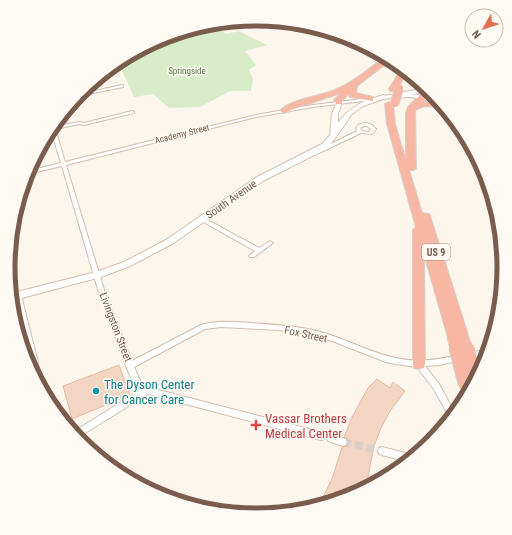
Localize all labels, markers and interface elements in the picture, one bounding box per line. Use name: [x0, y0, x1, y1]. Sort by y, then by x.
north arrow: [464, 8, 504, 48]
text: N: [469, 27, 484, 41]
park label: Springside: [168, 66, 206, 76]
street label: Academy Street: [154, 122, 211, 146]
street label: South Avenue: [203, 177, 259, 222]
road number: US 9: [422, 244, 450, 260]
street label: Livingston Street: [96, 291, 135, 364]
street label: Fox Street: [283, 324, 329, 345]
place label: The Dyson Center for Cancer Care: [104, 377, 194, 407]
marker: The Dyson Center for Cancer Care: [91, 386, 101, 396]
place label: Vassar Brothers Medical Center: [265, 411, 347, 441]
marker: Vassar Brothers Medical Center: [250, 419, 262, 431]

